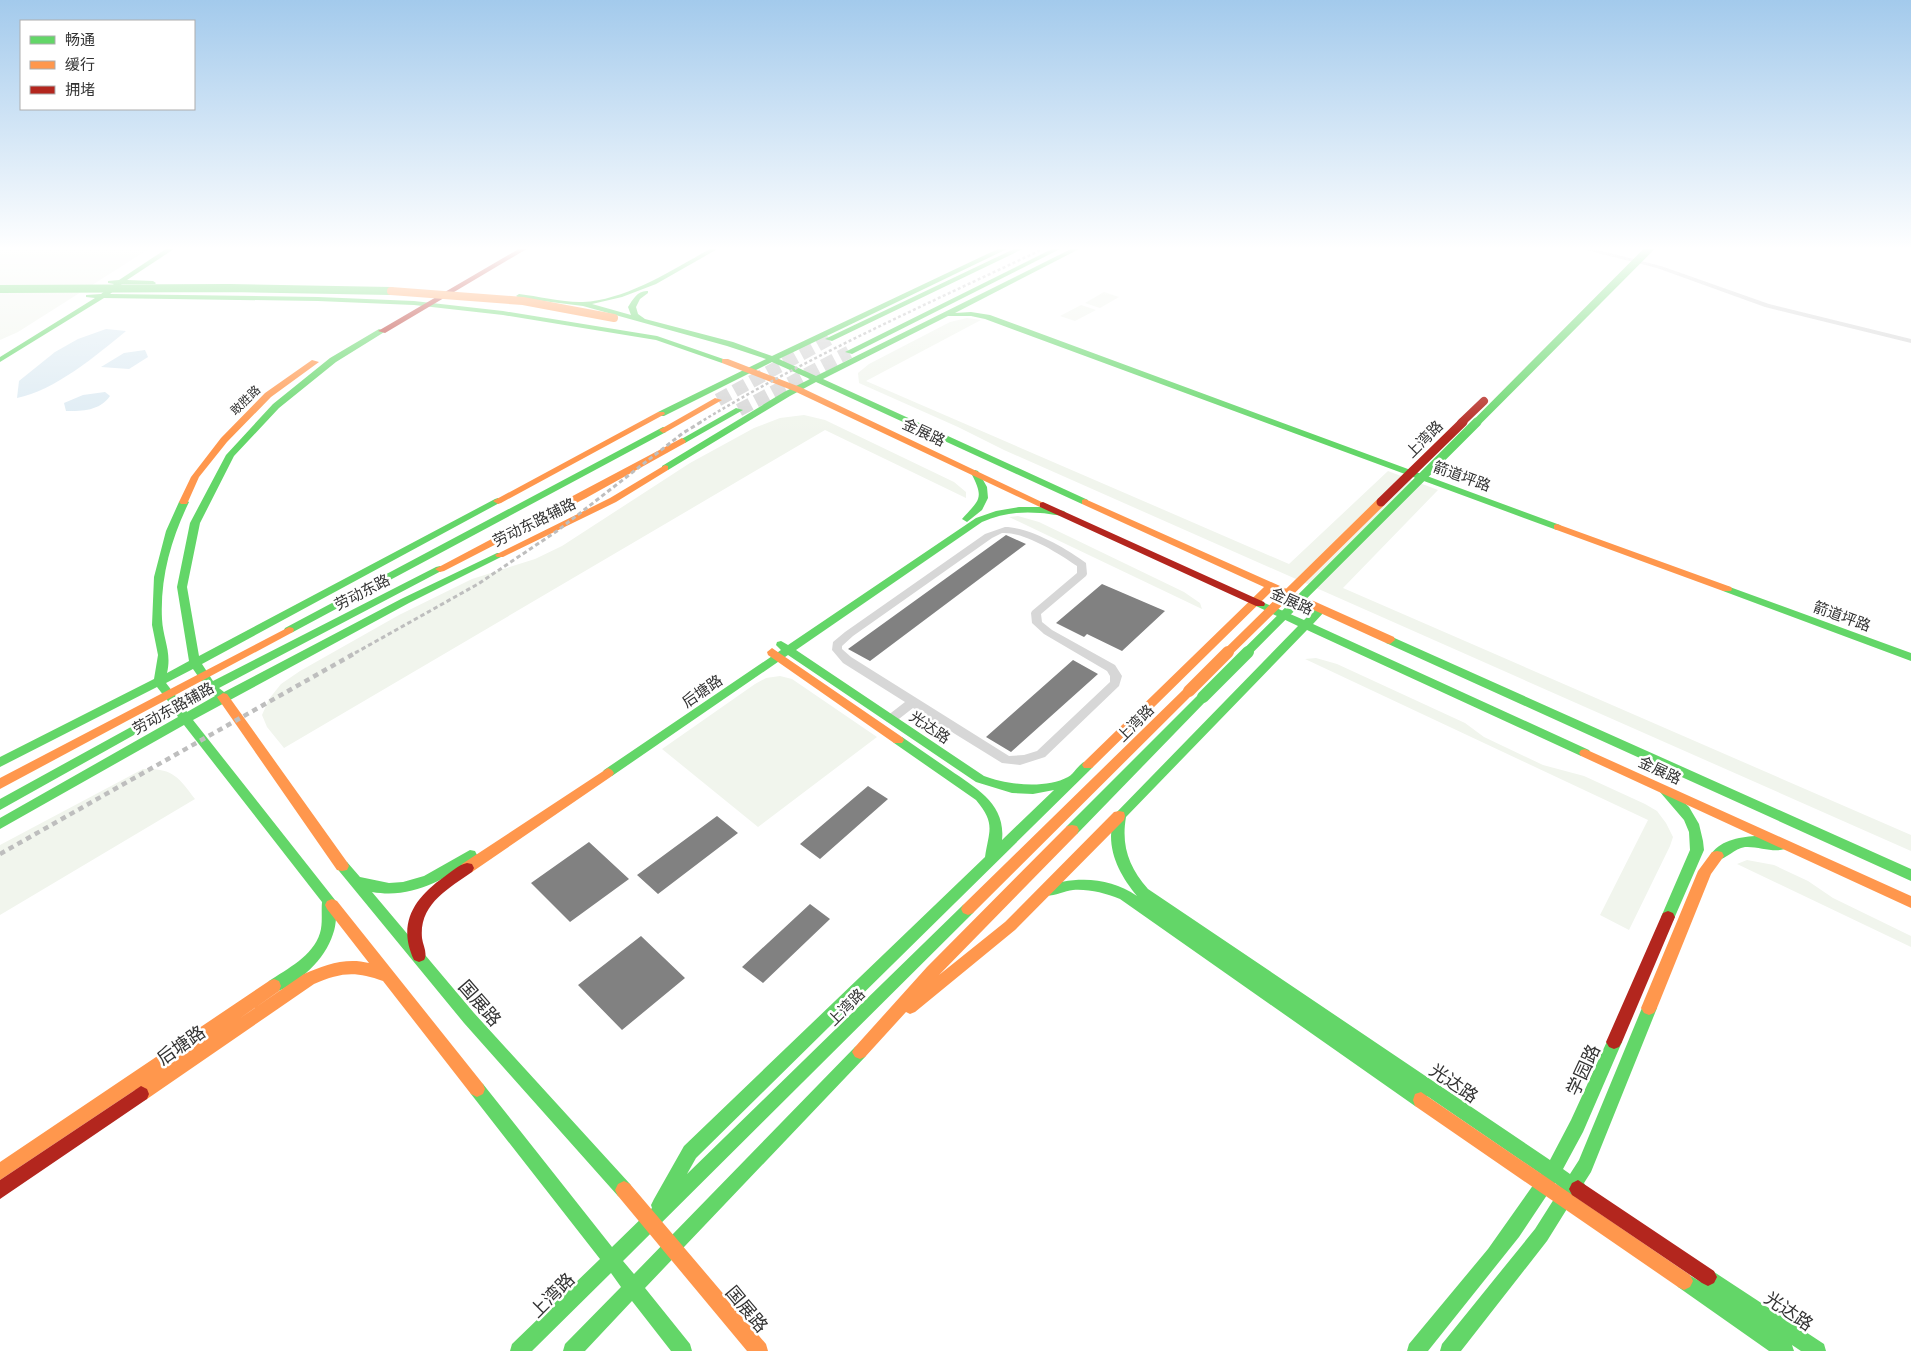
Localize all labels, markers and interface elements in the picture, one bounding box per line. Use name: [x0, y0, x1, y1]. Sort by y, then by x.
legend: [20, 20, 195, 110]
text: 畅通: [65, 30, 95, 49]
text: 缓行: [65, 55, 95, 74]
text: 拥堵: [65, 80, 95, 99]
street label: 敢胜路: [227, 382, 263, 418]
street label: 金展路: [900, 414, 948, 450]
street label: 上湾路: [1401, 416, 1447, 462]
street label: 箭道坪路: [1431, 457, 1493, 495]
street label: 劳动东路辅路: [489, 494, 579, 550]
street label: 劳动东路: [331, 570, 393, 614]
street label: 金展路: [1268, 583, 1316, 619]
street label: 箭道坪路: [1811, 597, 1873, 635]
street label: 后塘路: [678, 671, 726, 711]
street label: 劳动东路辅路: [129, 678, 217, 738]
street label: 上湾路: [1112, 700, 1158, 746]
street label: 光达路: [906, 707, 954, 747]
street label: 金展路: [1636, 752, 1684, 788]
street label: 国展路: [454, 975, 506, 1031]
street label: 上湾路: [823, 984, 869, 1030]
street label: 后塘路: [152, 1020, 210, 1070]
street label: 学园路: [1561, 1041, 1605, 1099]
street label: 光达路: [1425, 1058, 1483, 1108]
street label: 上湾路: [525, 1268, 579, 1322]
street label: 国展路: [721, 1281, 773, 1337]
street label: 光达路: [1760, 1286, 1818, 1336]

